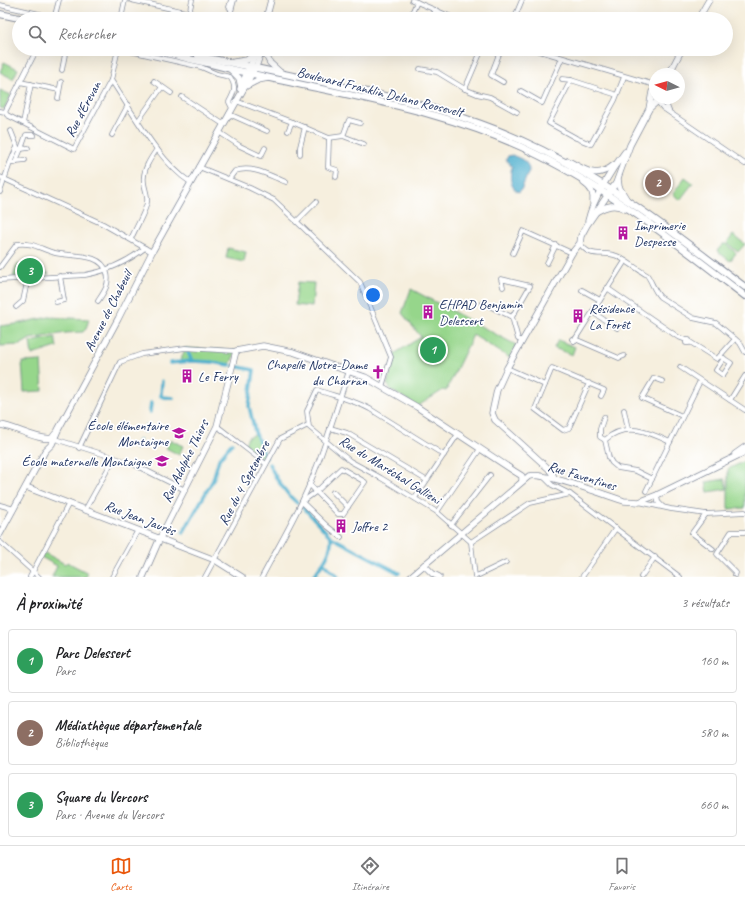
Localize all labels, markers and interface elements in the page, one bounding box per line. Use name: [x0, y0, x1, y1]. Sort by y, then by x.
search box: [12, 12, 733, 56]
icon: search: [26, 23, 48, 45]
text: Rechercher: [58, 25, 116, 44]
street label: Boulevard Franklin Delano Roosevelt: [295, 63, 467, 121]
north arrow: [649, 68, 685, 104]
street label: Rue d'Erevan: [61, 78, 105, 140]
pin: 2: [645, 168, 671, 198]
place label: Imprimerie Despesse: [634, 217, 686, 250]
building icon: Imprimerie Despesse: [615, 225, 631, 241]
pin: 3: [17, 256, 43, 286]
street label: Avenue de Chabeuil: [80, 265, 137, 354]
your location: [363, 285, 383, 305]
place label: EHPAD Benjamin Delessert: [439, 296, 523, 329]
place label: Résidence La Forêt: [589, 300, 636, 333]
building icon: EHPAD Benjamin Delessert: [420, 304, 436, 320]
building icon: Résidence La Forêt: [570, 308, 586, 324]
pin: 1: [420, 335, 446, 365]
place label: Chapelle Notre-Dame du Charran: [267, 356, 368, 389]
church icon: Chapelle Notre-Dame du Charran: [370, 364, 386, 380]
building icon: Le Ferry: [179, 368, 195, 384]
place label: Le Ferry: [198, 368, 239, 385]
street label: Rue Adolphe Thiers: [158, 416, 213, 505]
place label: École élémentaire Montaigne: [88, 417, 169, 450]
school or university icon: École élémentaire Montaigne: [171, 425, 187, 441]
street label: Rue du Maréchal Gallieni: [336, 432, 446, 509]
street label: Rue du 4 Septembre: [215, 437, 274, 528]
place label: École maternelle Montaigne: [22, 453, 152, 470]
school or university icon: École maternelle Montaigne: [154, 453, 170, 469]
street label: Rue Faventines: [546, 458, 619, 495]
street label: Rue Jean Jaurès: [102, 497, 179, 540]
building icon: Joffre 2: [333, 518, 349, 534]
place label: Joffre 2: [351, 518, 389, 535]
text: À proximité: [16, 593, 81, 614]
text: 3 résultats: [681, 595, 729, 611]
text: Parc Delessert: [55, 644, 130, 663]
text: 1: [27, 653, 33, 669]
text: 160 m: [700, 653, 728, 669]
text: Parc: [55, 663, 75, 679]
text: Médiathèque départementale: [55, 716, 201, 735]
text: 2: [27, 725, 33, 741]
text: 580 m: [700, 725, 728, 741]
text: Bibliothèque: [55, 735, 108, 751]
text: Square du Vercors: [55, 788, 147, 807]
text: 3: [27, 797, 33, 813]
text: 660 m: [700, 797, 728, 813]
text: Parc · Avenue du Vercors: [55, 807, 163, 823]
tab: Carte: [110, 855, 132, 893]
tab: Itinéraire: [352, 855, 389, 893]
tab: Favoris: [609, 855, 635, 893]

